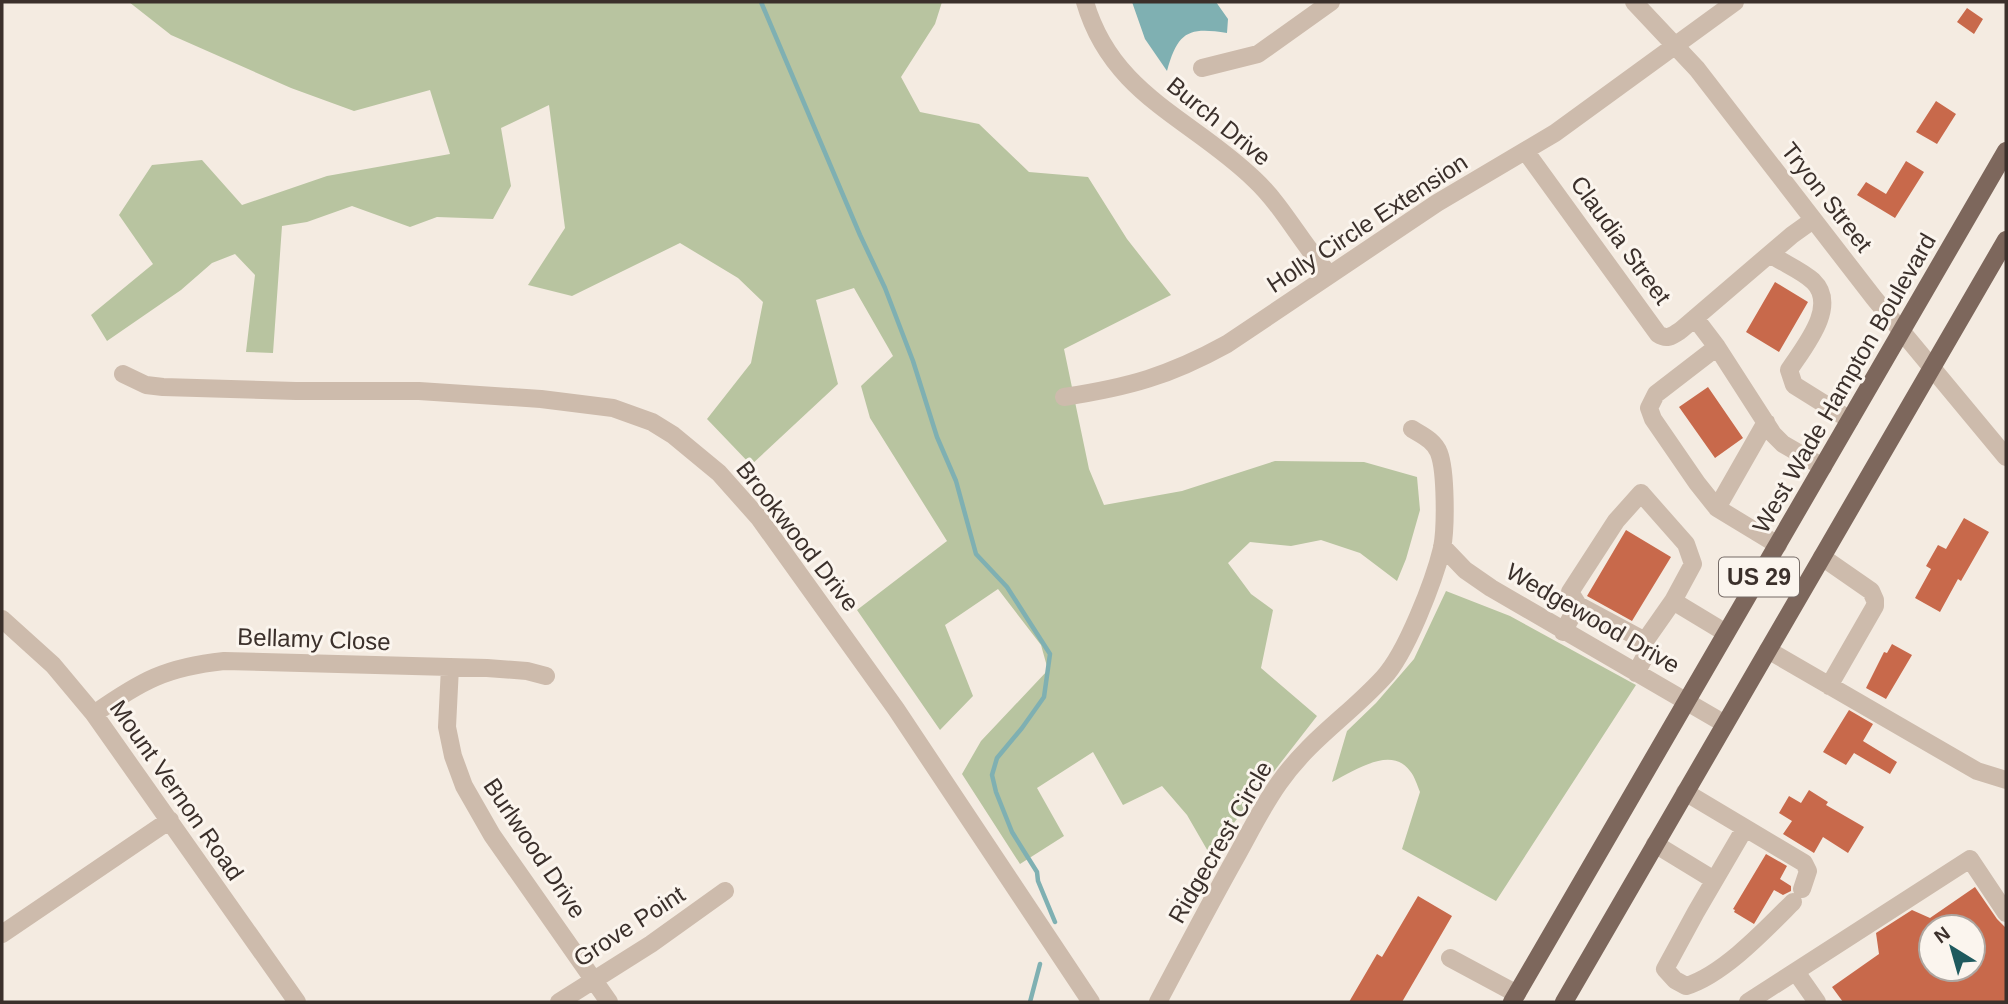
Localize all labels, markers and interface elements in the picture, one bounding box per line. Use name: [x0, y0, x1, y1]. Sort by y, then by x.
street label: Burch Drive: [1162, 71, 1276, 171]
street label: Tryon Street: [1776, 137, 1878, 257]
street label: Holly Circle Extension: [1262, 148, 1472, 298]
street label: Claudia Street: [1565, 171, 1677, 310]
street label: West Wade Hampton Boulevard: [1747, 228, 1941, 538]
street label: Brookwood Drive: [731, 456, 865, 616]
street label: Wedgewood Drive: [1502, 557, 1684, 679]
road number: US 29: [1719, 558, 1799, 596]
street label: Bellamy Close: [237, 623, 391, 655]
street label: Mount Vernon Road: [105, 695, 249, 885]
street label: Ridgecrest Circle: [1163, 756, 1277, 928]
street label: Burlwood Drive: [478, 773, 592, 923]
street label: Grove Point: [569, 880, 690, 972]
north arrow: [1917, 913, 1987, 983]
text: N: [1930, 922, 1954, 947]

